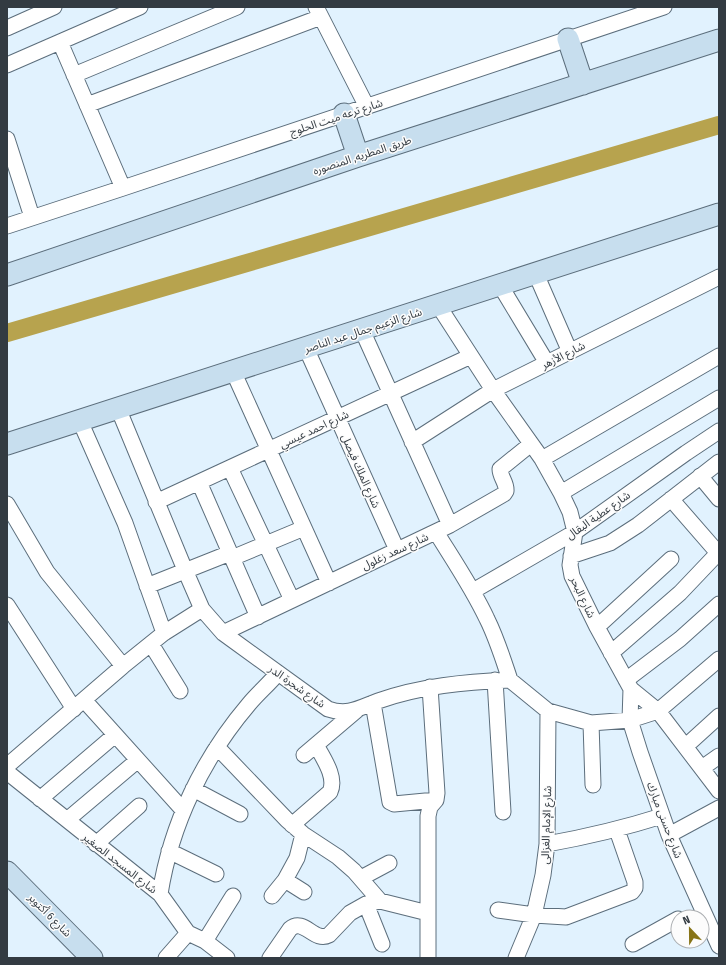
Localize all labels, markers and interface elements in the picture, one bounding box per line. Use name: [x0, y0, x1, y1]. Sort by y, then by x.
street label: شارع ترعه ميت الحلوج: [288, 96, 385, 140]
street label: طريق المطريه, المنصوره: [311, 133, 413, 178]
street label: شارع الزعيم جمال عبد الناصر: [302, 305, 424, 358]
street label: شارع الأزهر: [538, 339, 588, 373]
street label: شارع احمد عيسي: [277, 408, 352, 454]
street label: شارع الملك فيصل: [338, 432, 383, 511]
street label: شارع عطية البقال: [564, 488, 634, 543]
street label: شارع سعد زغلول: [360, 530, 431, 574]
street label: شارع البحر: [566, 573, 598, 621]
street label: شارع شجرة الدر: [265, 662, 328, 712]
street label: شارع حسنى مبارك: [643, 780, 685, 861]
street label: شارع الإمام الغزالى: [539, 785, 555, 865]
street label: شارع المسجد الصغير: [79, 830, 160, 897]
street label: شارع 6 أكتوبر: [24, 890, 75, 941]
north arrow: [670, 909, 710, 949]
text: N: [681, 913, 692, 927]

